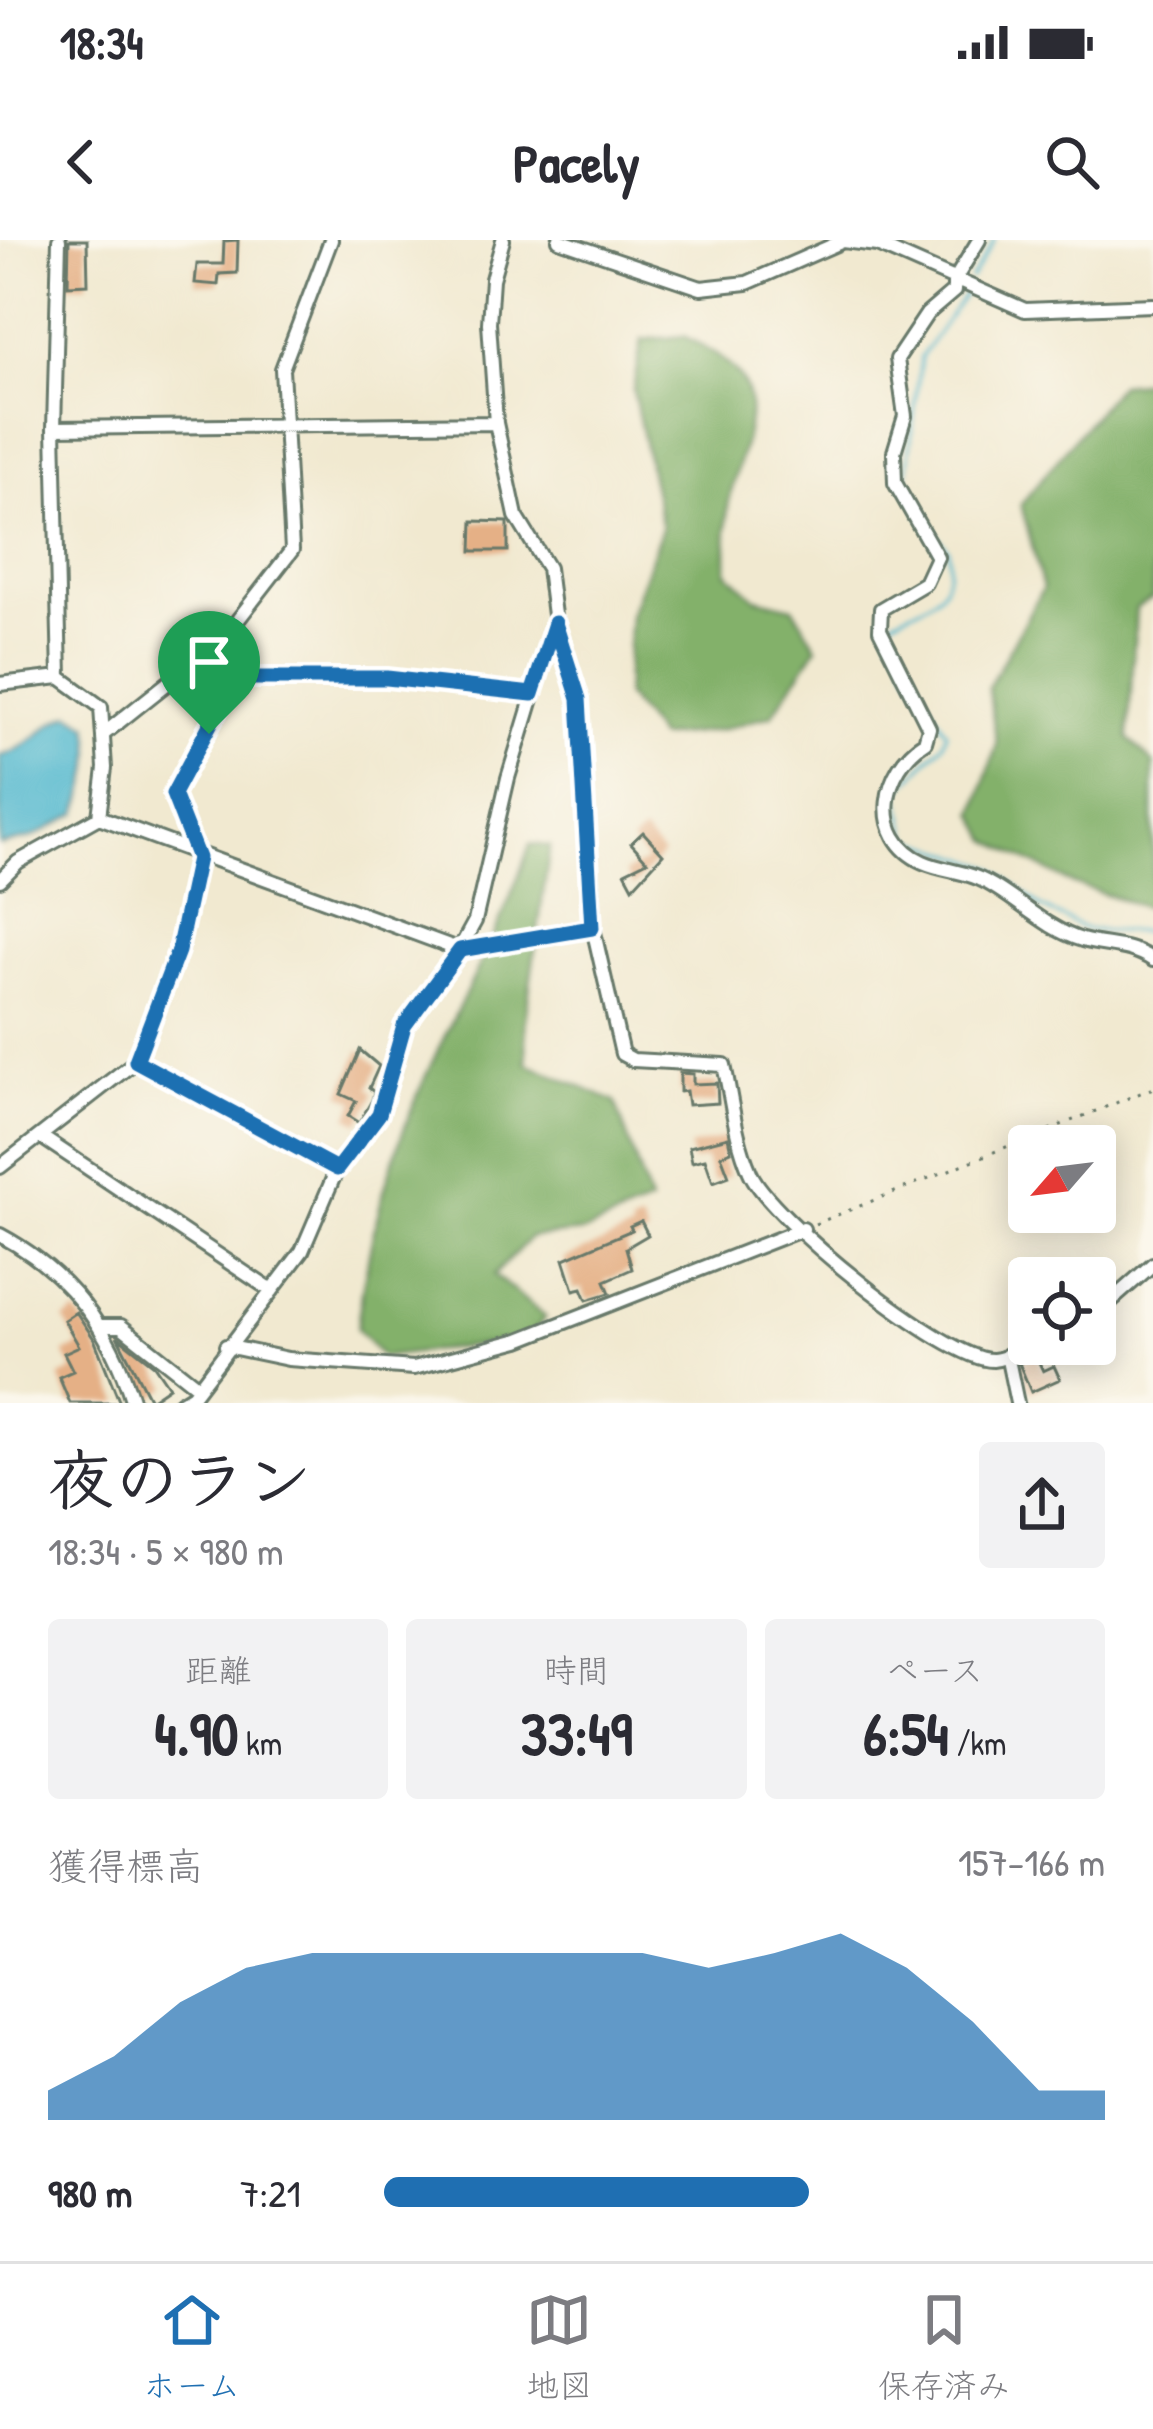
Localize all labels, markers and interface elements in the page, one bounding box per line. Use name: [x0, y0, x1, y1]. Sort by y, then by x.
text: 18:34: [60, 12, 143, 73]
text: Pacely: [513, 126, 640, 199]
icon: back: [48, 129, 114, 195]
icon: search: [1039, 129, 1105, 195]
pin: [158, 611, 260, 734]
icon: arrive: [176, 629, 242, 695]
north arrow: [1008, 1125, 1116, 1233]
map controls: [1008, 1125, 1116, 1365]
button: locate: [1008, 1257, 1116, 1365]
text: 夜のラン: [48, 1434, 312, 1524]
button: share: [979, 1442, 1105, 1568]
text: 18:34 · 5 × 980 m: [48, 1524, 284, 1577]
text: 距離: [185, 1648, 251, 1692]
text: 時間: [543, 1648, 609, 1692]
text: ペース: [886, 1648, 983, 1692]
text: 4.90: [154, 1692, 238, 1774]
text: 33:49: [520, 1692, 633, 1774]
text: 6:54: [863, 1692, 949, 1774]
text: km: [238, 1721, 282, 1765]
text: /km: [949, 1721, 1007, 1765]
text: 157–166 m: [958, 1835, 1105, 1888]
text: 獲得標高: [48, 1839, 204, 1892]
text: 980 m: [48, 2166, 132, 2219]
text: 7:21: [240, 2166, 301, 2219]
tab: ホーム: [143, 2287, 241, 2407]
tab: 地図: [526, 2287, 592, 2407]
tab: 保存済み: [878, 2287, 1010, 2407]

